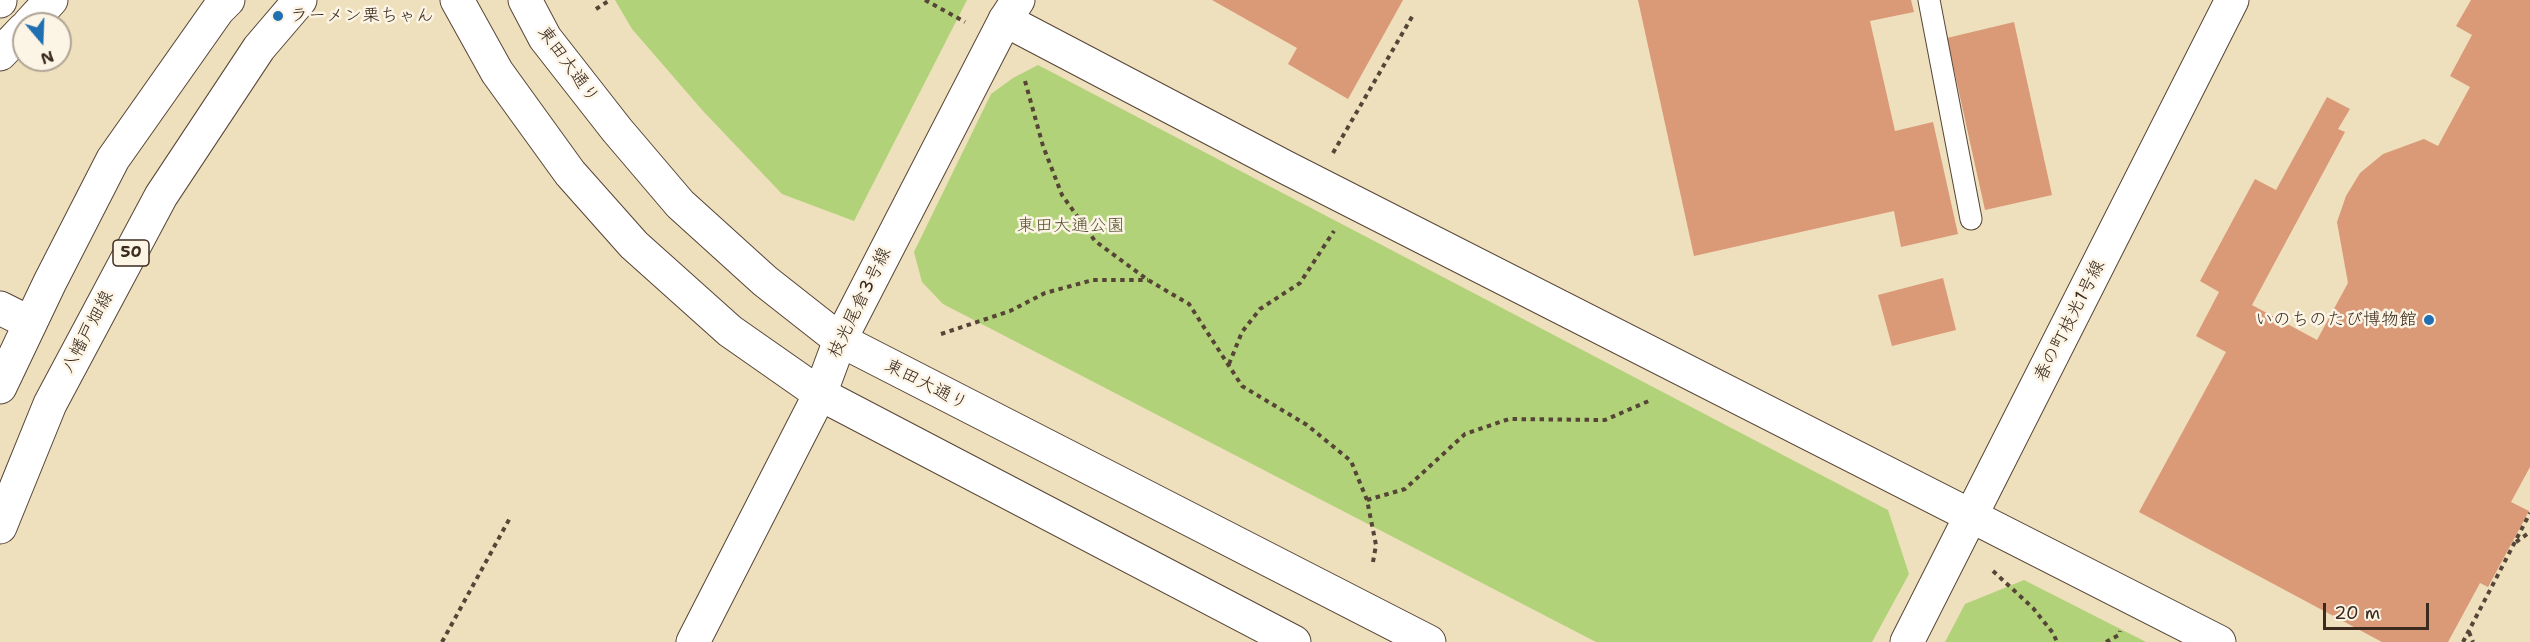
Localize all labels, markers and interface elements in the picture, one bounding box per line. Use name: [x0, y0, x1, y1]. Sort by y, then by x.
place label: ラーメン栗ちゃん: [290, 5, 434, 27]
marker: ラーメン栗ちゃん: [271, 9, 285, 23]
north arrow: [12, 12, 72, 72]
street label: 東田大通り: [533, 22, 603, 108]
text: N: [38, 46, 57, 70]
park label: 東田大通公園: [1017, 215, 1125, 237]
road number: 50: [113, 240, 149, 266]
street label: 枝光尾倉3号線: [824, 244, 896, 362]
street label: 春の町枝光1号線: [2030, 257, 2110, 385]
street label: 八幡戸畑線: [57, 287, 119, 377]
place label: いのちのたび博物館: [2255, 309, 2417, 331]
marker: いのちのたび博物館: [2422, 313, 2436, 327]
street label: 東田大通り: [881, 355, 971, 415]
scale bar: [2326, 591, 2432, 629]
text: 20 m: [2334, 601, 2380, 625]

